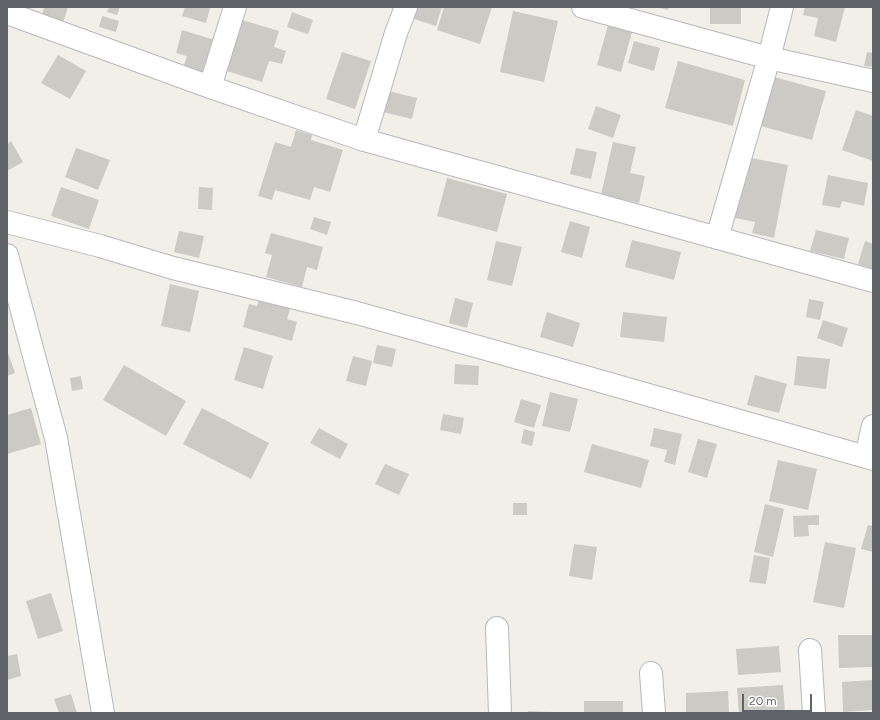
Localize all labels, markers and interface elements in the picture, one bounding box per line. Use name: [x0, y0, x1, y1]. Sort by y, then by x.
scale bar: [744, 686, 814, 712]
text: 20 m: [749, 694, 777, 708]

